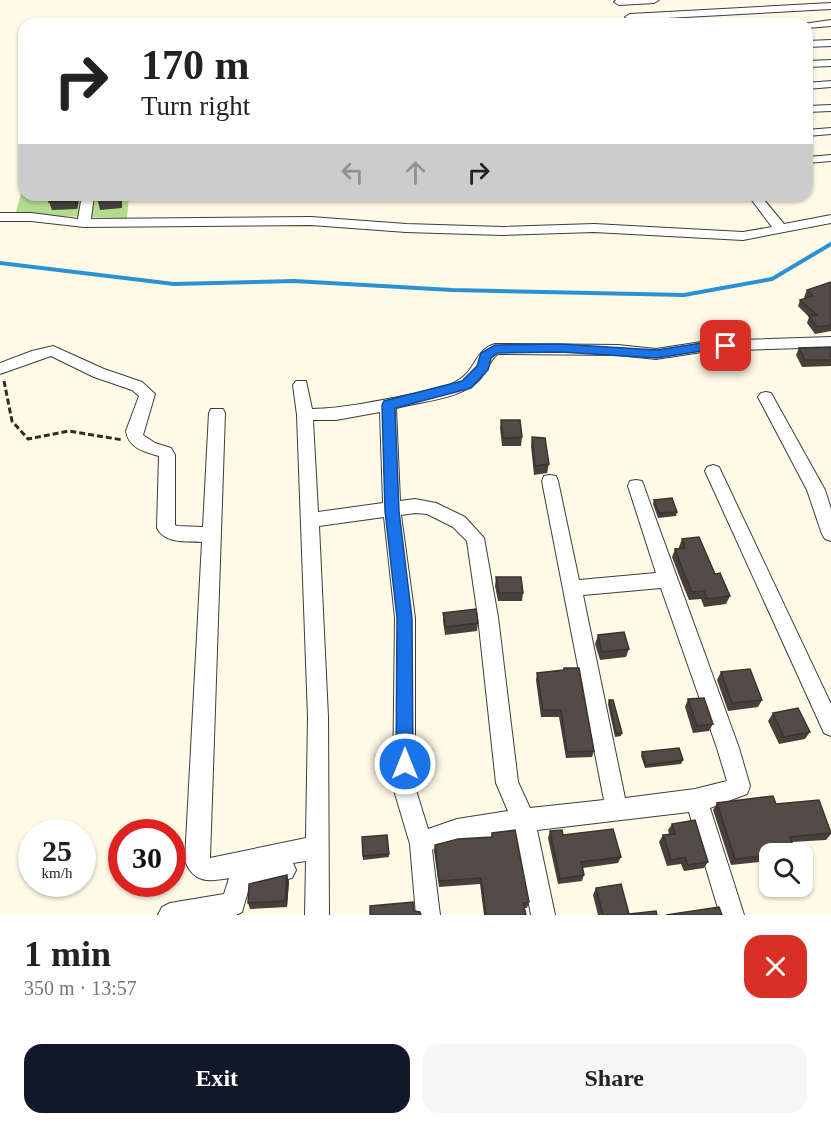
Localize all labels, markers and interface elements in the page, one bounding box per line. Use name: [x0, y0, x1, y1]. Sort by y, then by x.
icon: right: [42, 42, 120, 120]
text: 170 m: [141, 42, 250, 88]
text: Turn right: [141, 91, 250, 121]
icon: left: [336, 156, 369, 189]
icon: ahead: [399, 156, 432, 189]
icon: right: [462, 156, 495, 189]
pin: [700, 320, 751, 371]
icon: arrive: [709, 329, 742, 362]
position arrow: [373, 732, 437, 796]
speed limit sign: 30: [108, 819, 186, 897]
text: 25: [42, 834, 72, 867]
map controls: [759, 843, 813, 897]
button: search: [759, 843, 813, 897]
text: km/h: [42, 865, 72, 881]
text: 1 min: [24, 934, 111, 974]
button: close: [744, 935, 807, 998]
text: 350 m · 13:57: [24, 977, 137, 999]
button: Exit: [24, 1044, 410, 1113]
button: Share: [422, 1044, 807, 1113]

